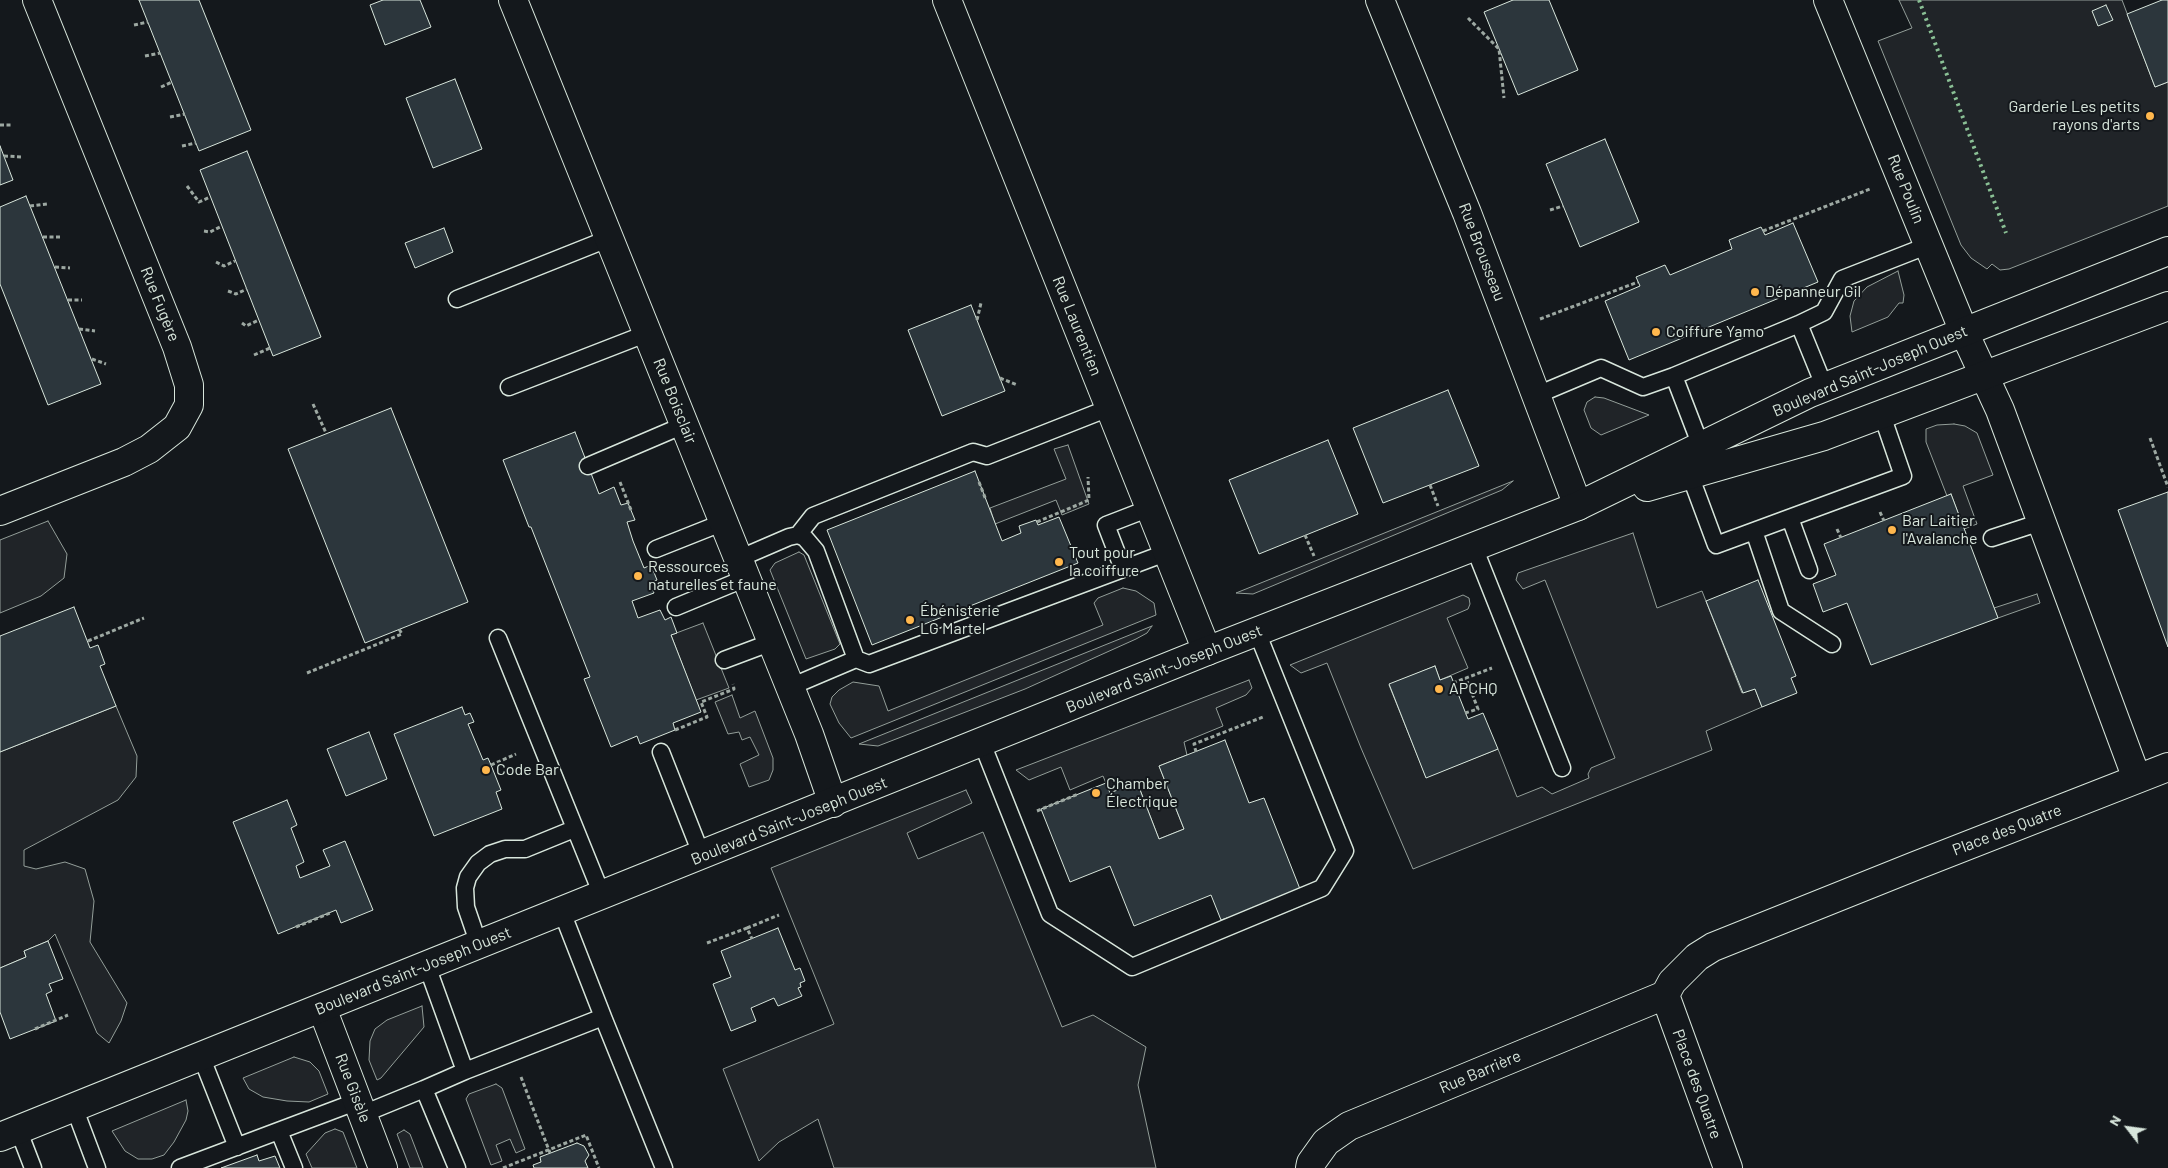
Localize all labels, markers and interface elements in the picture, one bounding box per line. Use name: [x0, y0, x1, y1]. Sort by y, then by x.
place label: Garderie Les petits rayons d'arts: [2009, 97, 2140, 135]
marker: Garderie Les petits rayons d'arts: [2144, 110, 2156, 122]
street label: Rue Poulin: [1883, 152, 1929, 226]
street label: Rue Brousseau: [1454, 200, 1510, 304]
street label: Rue Fugère: [136, 264, 184, 344]
street label: Rue Laurentien: [1048, 273, 1106, 379]
place label: Dépanneur Gil: [1765, 282, 1861, 302]
marker: Dépanneur Gil: [1749, 286, 1761, 298]
street label: Boulevard Saint-Joseph Ouest: [1770, 321, 1970, 421]
place label: Coiffure Yamo: [1666, 322, 1764, 342]
marker: Coiffure Yamo: [1650, 326, 1662, 338]
street label: Rue Boisclair: [649, 355, 701, 447]
place label: Bar Laitier l'Avalanche: [1902, 511, 1977, 549]
marker: Bar Laitier l'Avalanche: [1886, 524, 1898, 536]
place label: Tout pour la coiffure: [1069, 543, 1139, 581]
marker: Tout pour la coiffure: [1053, 556, 1065, 568]
place label: Ressources naturelles et faune: [648, 557, 777, 595]
marker: Ressources naturelles et faune: [632, 570, 644, 582]
place label: Ébénisterie LG Martel: [920, 601, 1000, 639]
marker: Ébénisterie LG Martel: [904, 614, 916, 626]
street label: Boulevard Saint-Joseph Ouest: [1063, 621, 1265, 717]
place label: APCHQ: [1449, 679, 1498, 699]
marker: APCHQ: [1433, 683, 1445, 695]
place label: Code Bar: [496, 760, 559, 780]
marker: Code Bar: [480, 764, 492, 776]
street label: Boulevard Saint-Joseph Ouest: [688, 773, 890, 869]
place label: Chamber Électrique: [1106, 774, 1178, 812]
marker: Chamber Électrique: [1090, 787, 1102, 799]
street label: Place des Quatre: [1950, 800, 2064, 860]
street label: Boulevard Saint-Joseph Ouest: [312, 923, 514, 1019]
street label: Place des Quatre: [1668, 1027, 1726, 1141]
street label: Rue Barrière: [1436, 1046, 1524, 1098]
street label: Rue Gisèle: [331, 1051, 375, 1125]
north arrow: [2103, 1103, 2153, 1153]
text: N: [2105, 1112, 2124, 1129]

